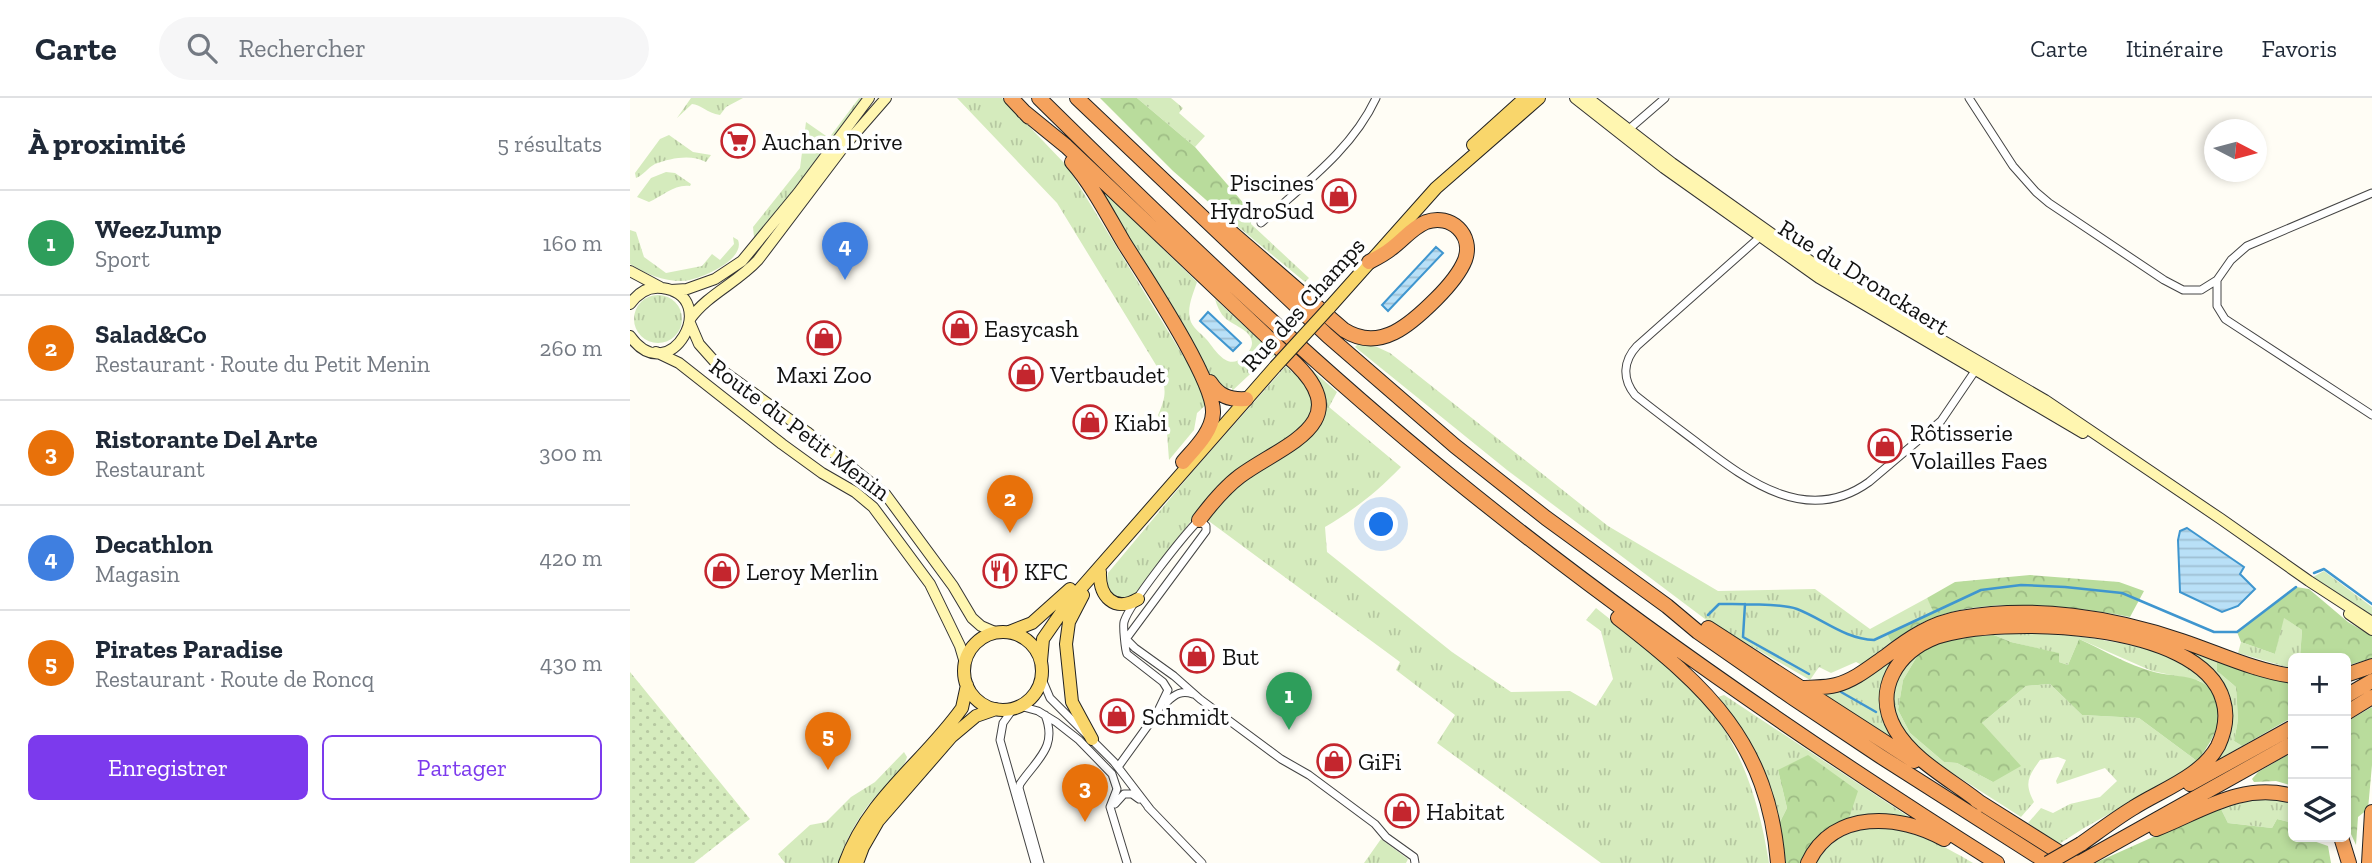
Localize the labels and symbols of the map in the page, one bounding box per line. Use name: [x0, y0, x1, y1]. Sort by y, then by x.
north arrow: [2204, 119, 2267, 182]
supermarket icon: Auchan Drive: [719, 122, 757, 160]
place label: Auchan Drive: [762, 127, 902, 156]
place label: Piscines HydroSud: [1210, 168, 1314, 225]
shop icon: Piscines HydroSud: [1320, 177, 1358, 215]
street label: Rue du Dronckaert: [1773, 213, 1955, 341]
pin: 4: [822, 222, 868, 280]
street label: Rue des Champs: [1235, 231, 1371, 377]
shop icon: Easycash: [941, 309, 979, 347]
place label: Easycash: [984, 314, 1079, 343]
shop icon: Maxi Zoo: [805, 319, 843, 357]
street label: Route du Petit Menin: [704, 352, 896, 507]
shop icon: Vertbaudet: [1007, 355, 1045, 393]
place label: Maxi Zoo: [776, 360, 872, 389]
place label: Vertbaudet: [1049, 360, 1166, 389]
shop icon: Kiabi: [1071, 403, 1109, 441]
place label: Kiabi: [1114, 408, 1168, 437]
place label: Rôtisserie Volailles Faes: [1909, 418, 2047, 475]
shop icon: Rôtisserie Volailles Faes: [1866, 427, 1904, 465]
pin: 2: [987, 475, 1033, 533]
your location: [1364, 507, 1398, 541]
shop icon: Leroy Merlin: [703, 552, 741, 590]
restaurant icon: KFC: [981, 552, 1019, 590]
place label: Leroy Merlin: [746, 557, 878, 586]
place label: KFC: [1024, 557, 1068, 586]
shop icon: But: [1178, 637, 1216, 675]
place label: But: [1222, 642, 1259, 671]
pin: 1: [1266, 672, 1312, 730]
shop icon: Schmidt: [1098, 697, 1136, 735]
place label: Schmidt: [1142, 702, 1229, 731]
pin: 5: [805, 712, 851, 770]
shop icon: GiFi: [1315, 742, 1353, 780]
place label: GiFi: [1358, 747, 1402, 776]
pin: 3: [1062, 764, 1108, 822]
shop icon: Habitat: [1383, 792, 1421, 830]
place label: Habitat: [1426, 797, 1505, 826]

